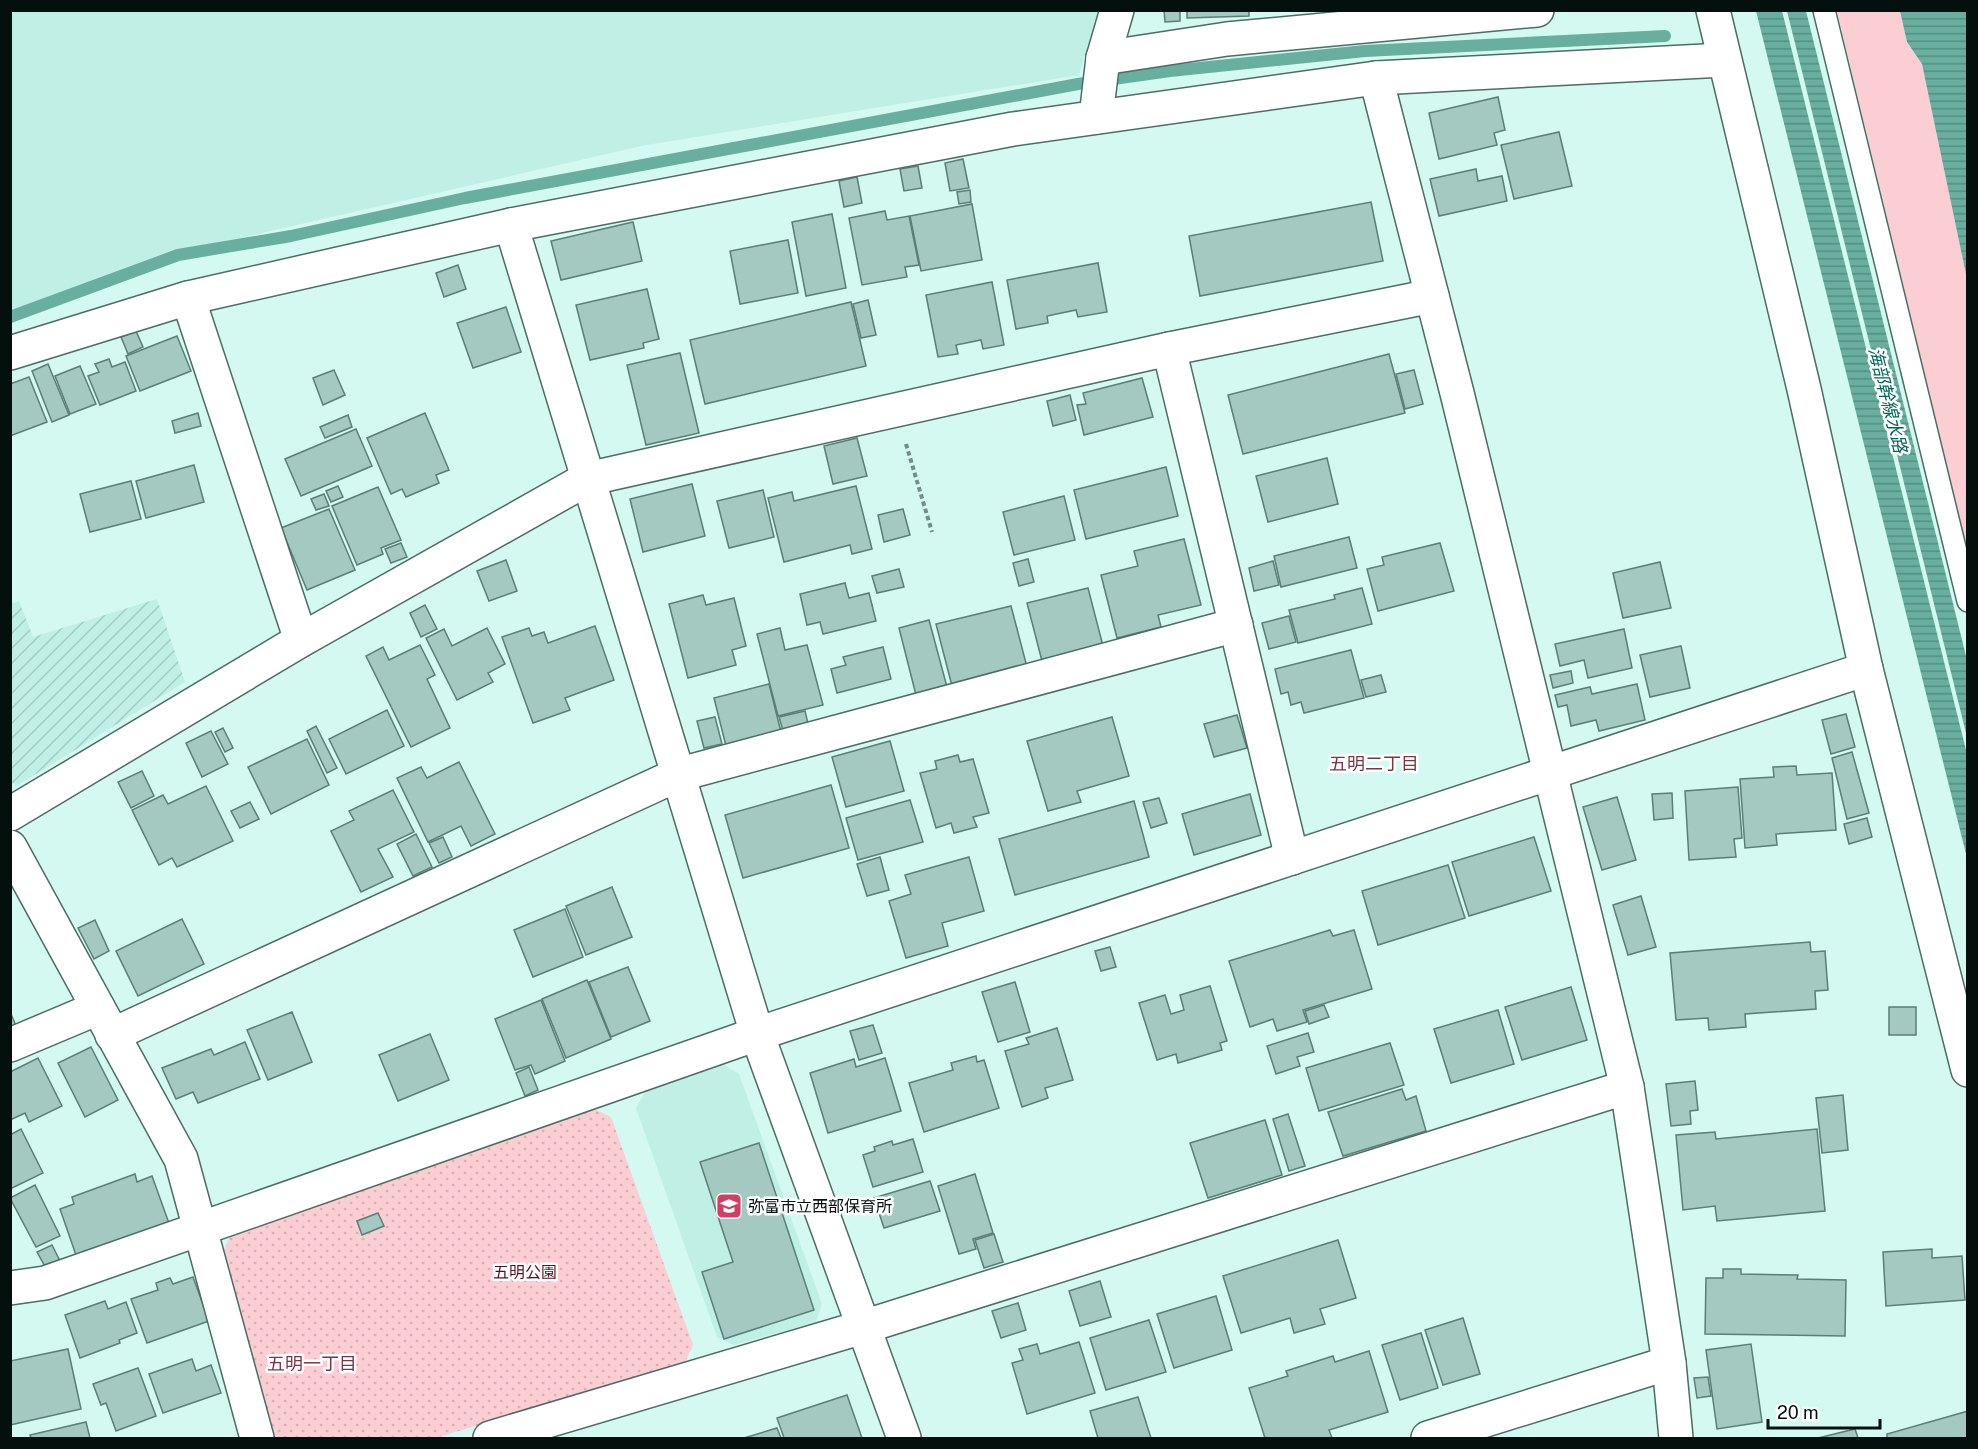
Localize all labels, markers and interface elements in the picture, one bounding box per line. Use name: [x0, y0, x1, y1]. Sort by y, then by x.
water label: 海部幹線水路: [1865, 345, 1912, 457]
district label: 五明二丁目: [1329, 753, 1419, 774]
school or university icon: 弥富市立西部保育所: [714, 1191, 744, 1221]
place label: 弥富市立西部保育所: [748, 1197, 892, 1216]
park label: 五明公園: [493, 1263, 557, 1282]
district label: 五明一丁目: [267, 1353, 357, 1374]
scale bar: [1768, 1392, 1880, 1430]
text: 20 m: [1777, 1402, 1819, 1423]

